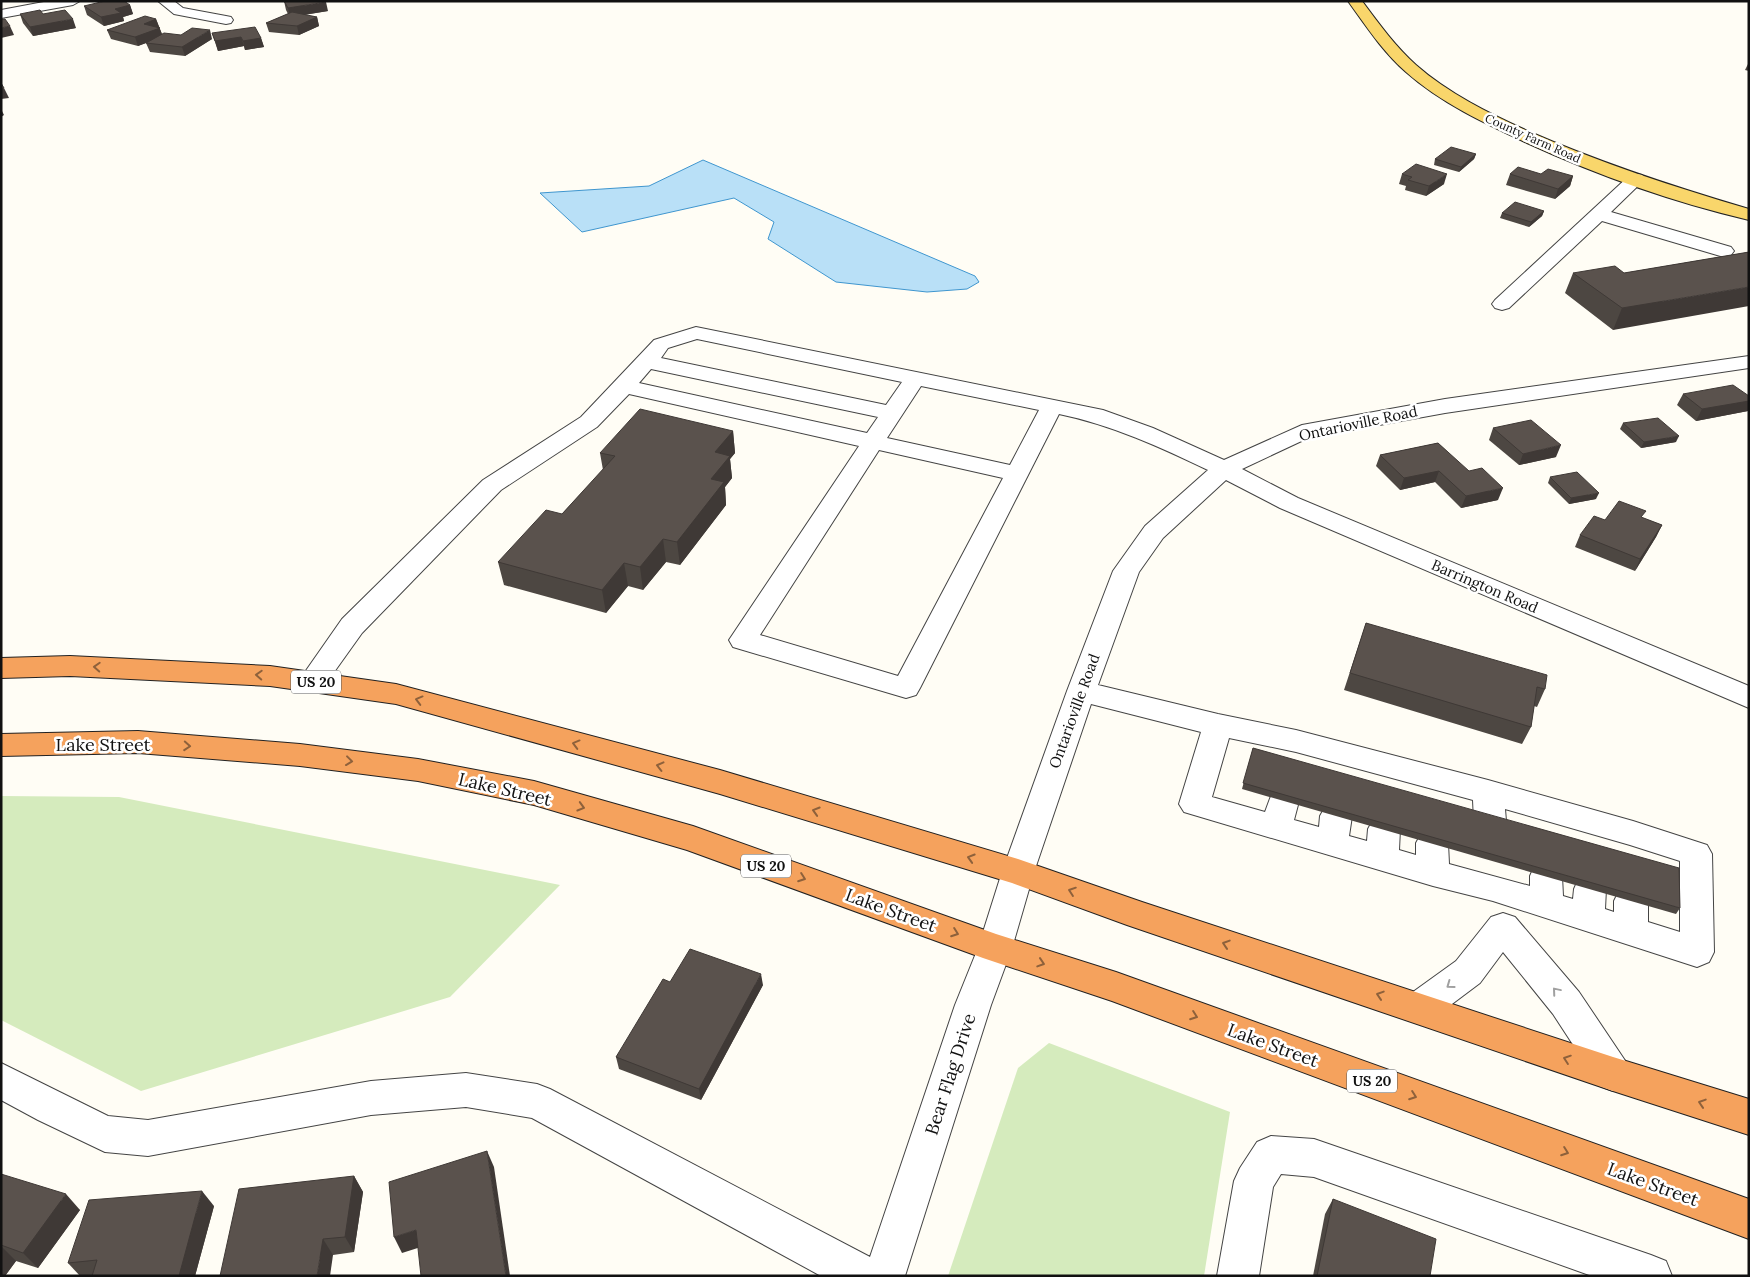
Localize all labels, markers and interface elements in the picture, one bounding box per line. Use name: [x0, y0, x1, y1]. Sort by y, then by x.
street label: County Farm Road: [1483, 110, 1583, 166]
street label: Ontarioville Road: [1297, 401, 1419, 445]
street label: Barrington Road: [1429, 555, 1541, 617]
street label: Ontarioville Road: [1044, 651, 1104, 771]
one-way arrow: [93, 661, 101, 672]
one-way arrow: [255, 670, 263, 681]
road number: US 20: [291, 670, 341, 694]
one-way arrow: [416, 696, 424, 706]
street label: Lake Street: [55, 733, 151, 756]
one-way arrow: [572, 739, 580, 750]
one-way arrow: [183, 740, 191, 751]
one-way arrow: [345, 755, 353, 766]
one-way arrow: [655, 761, 664, 772]
street label: Lake Street: [456, 767, 554, 811]
one-way arrow: [576, 801, 584, 811]
one-way arrow: [812, 806, 821, 816]
road number: US 20: [741, 854, 791, 878]
one-way arrow: [968, 854, 976, 864]
one-way arrow: [797, 873, 806, 883]
street label: Lake Street: [842, 883, 940, 937]
one-way arrow: [1068, 887, 1077, 897]
one-way arrow: [950, 927, 959, 937]
one-way arrow: [1222, 940, 1231, 950]
one-way arrow: [1036, 957, 1045, 967]
one-way arrow: [1447, 980, 1456, 988]
one-way arrow: [1553, 988, 1561, 997]
one-way arrow: [1376, 991, 1385, 1001]
street label: Bear Flag Drive: [920, 1010, 981, 1138]
one-way arrow: [1190, 1010, 1198, 1020]
street label: Lake Street: [1224, 1018, 1322, 1072]
one-way arrow: [1563, 1055, 1572, 1065]
road number: US 20: [1347, 1070, 1397, 1092]
one-way arrow: [1408, 1090, 1416, 1100]
one-way arrow: [1699, 1098, 1707, 1108]
one-way arrow: [1560, 1146, 1569, 1156]
street label: Lake Street: [1604, 1157, 1702, 1211]

